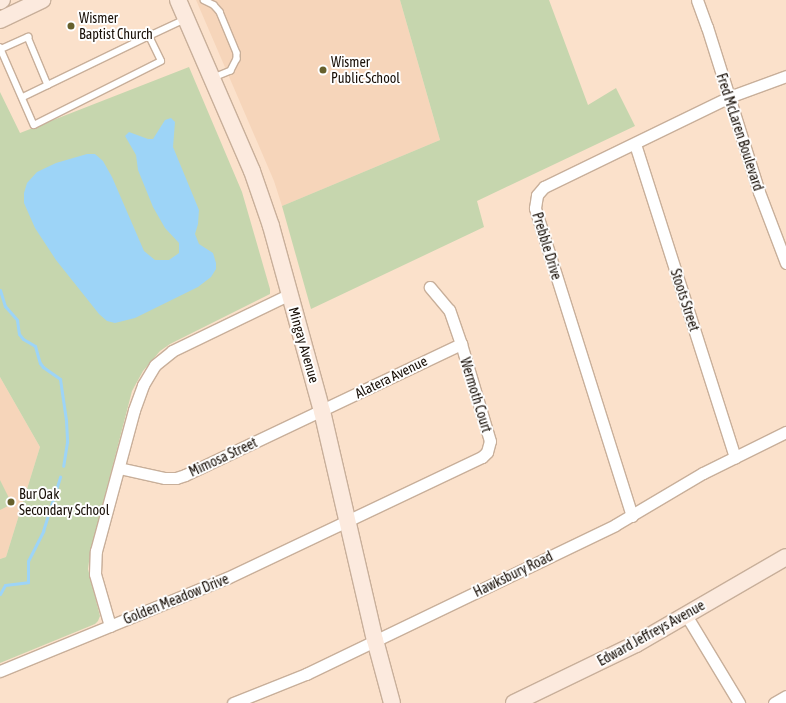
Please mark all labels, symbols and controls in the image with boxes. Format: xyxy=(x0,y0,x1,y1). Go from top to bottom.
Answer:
place label: Wismer Baptist Church xyxy=(79,10,153,42)
marker: Wismer Baptist Church xyxy=(66,21,76,31)
place label: Wismer Public School xyxy=(331,54,400,86)
marker: Wismer Public School xyxy=(318,65,328,75)
street label: Fred McLaren Boulevard xyxy=(713,71,767,193)
street label: Prebble Drive xyxy=(529,210,565,282)
street label: Stoots Street xyxy=(667,267,703,333)
street label: Mingay Avenue xyxy=(285,305,323,385)
street label: Alatera Avenue xyxy=(352,352,430,402)
street label: Wermoth Court xyxy=(457,356,495,434)
street label: Mimosa Street xyxy=(186,434,260,480)
place label: Bur Oak Secondary School xyxy=(19,486,109,518)
marker: Bur Oak Secondary School xyxy=(6,497,16,507)
street label: Hawksbury Road xyxy=(471,548,555,600)
street label: Golden Meadow Drive xyxy=(121,570,231,628)
street label: Edward Jeffreys Avenue xyxy=(594,597,708,669)

